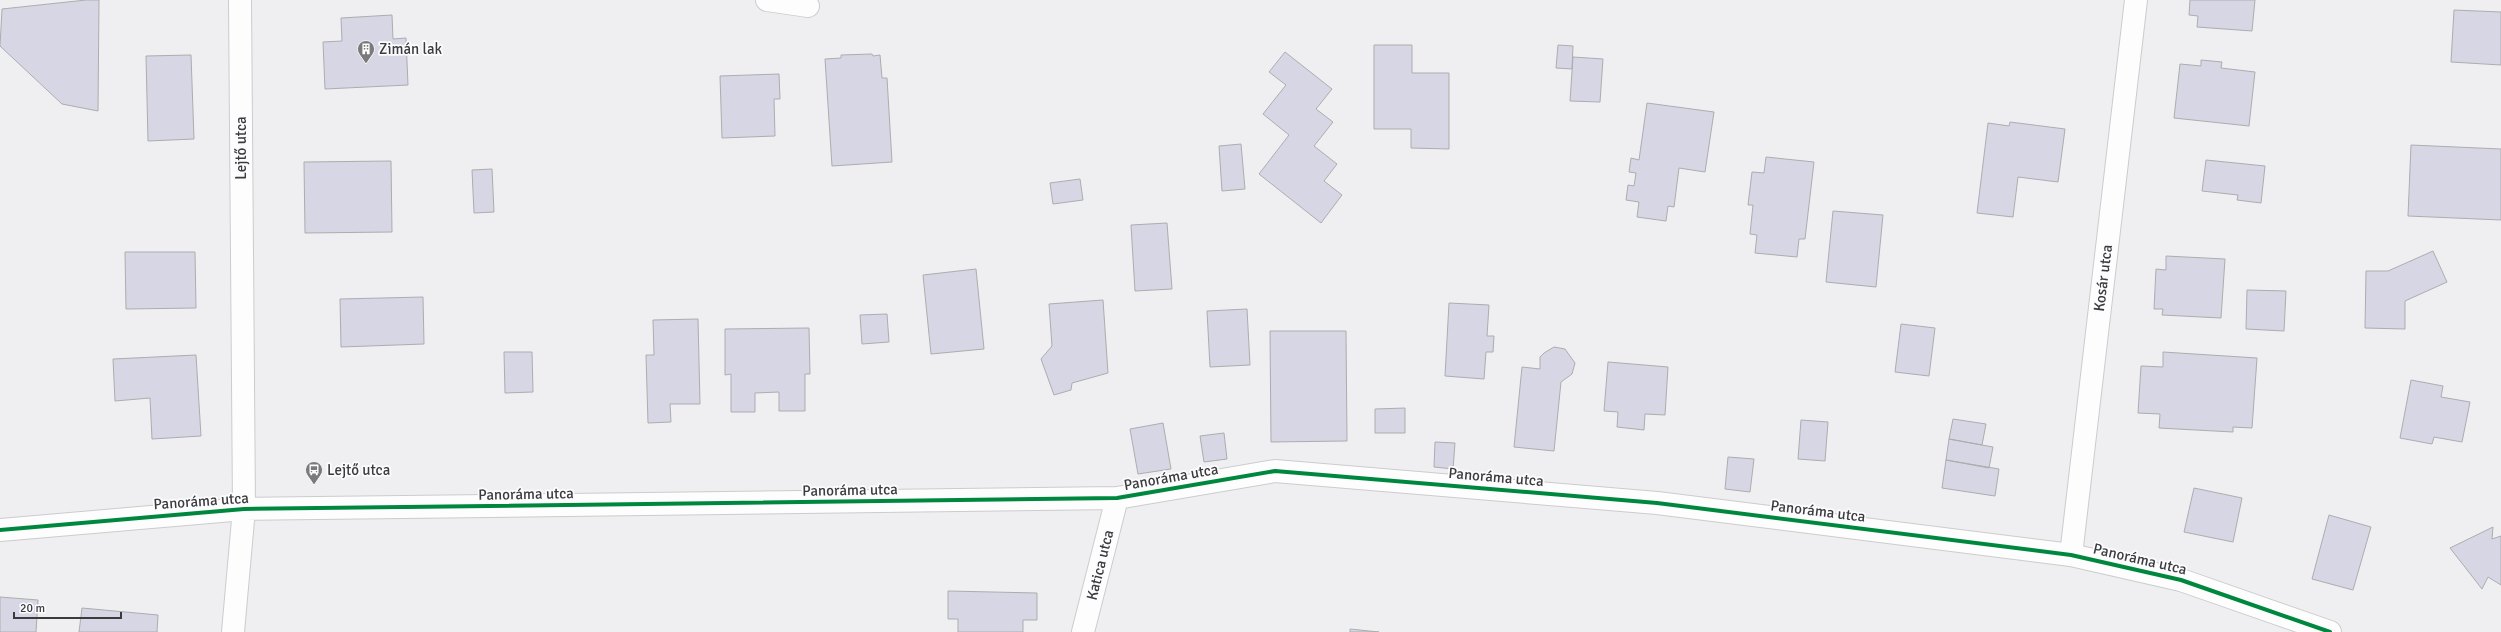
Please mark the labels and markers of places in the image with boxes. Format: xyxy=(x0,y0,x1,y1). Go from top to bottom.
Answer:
building icon: Zimán lak xyxy=(356,39,376,64)
place label: Zimán lak xyxy=(379,40,443,58)
bus stop icon: Lejtő utca xyxy=(304,460,324,485)
place label: Lejtő utca xyxy=(327,461,390,479)

